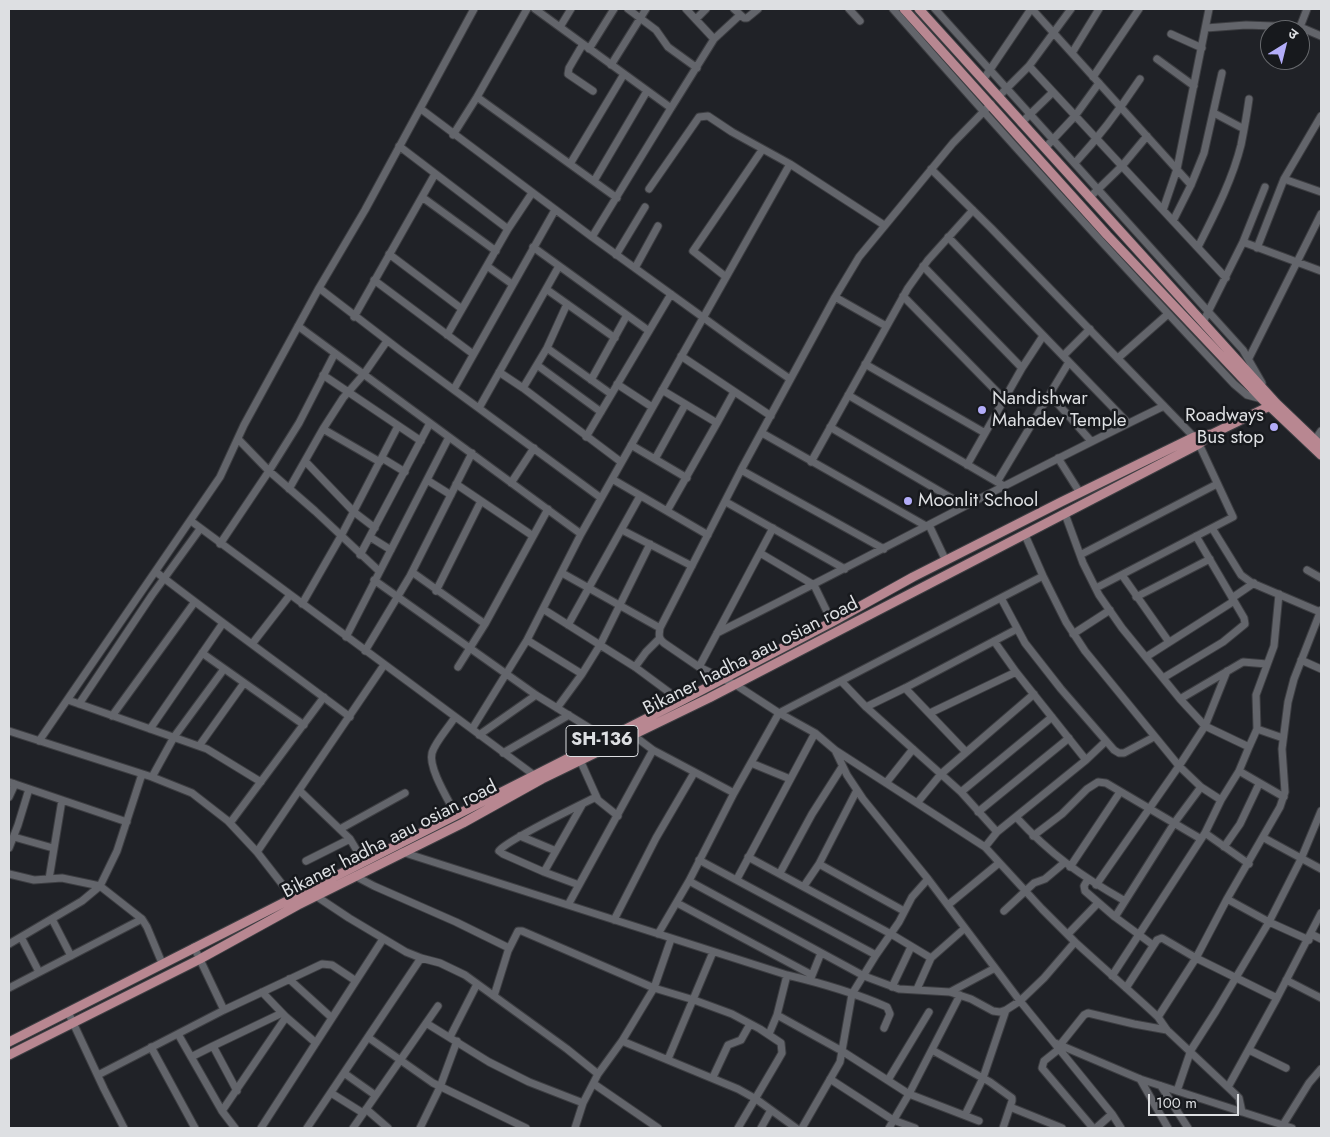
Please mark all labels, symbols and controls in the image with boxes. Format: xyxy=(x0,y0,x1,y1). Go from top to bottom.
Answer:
north arrow xyxy=(1260,20,1310,70)
text: उ xyxy=(1284,23,1302,44)
place label: Nandishwar Mahadev Temple xyxy=(992,388,1127,432)
marker: Nandishwar Mahadev Temple xyxy=(976,404,988,416)
place label: Roadways Bus stop xyxy=(1185,405,1264,449)
marker: Roadways Bus stop xyxy=(1268,421,1280,433)
place label: Moonlit School xyxy=(918,490,1038,512)
marker: Moonlit School xyxy=(902,495,914,507)
street label: Bikaner hadha aau osian road xyxy=(640,593,862,721)
road number: SH-136 xyxy=(566,726,638,756)
street label: Bikaner hadha aau osian road xyxy=(279,776,501,904)
scale bar xyxy=(1150,1084,1241,1116)
text: 100 m xyxy=(1156,1092,1197,1114)

